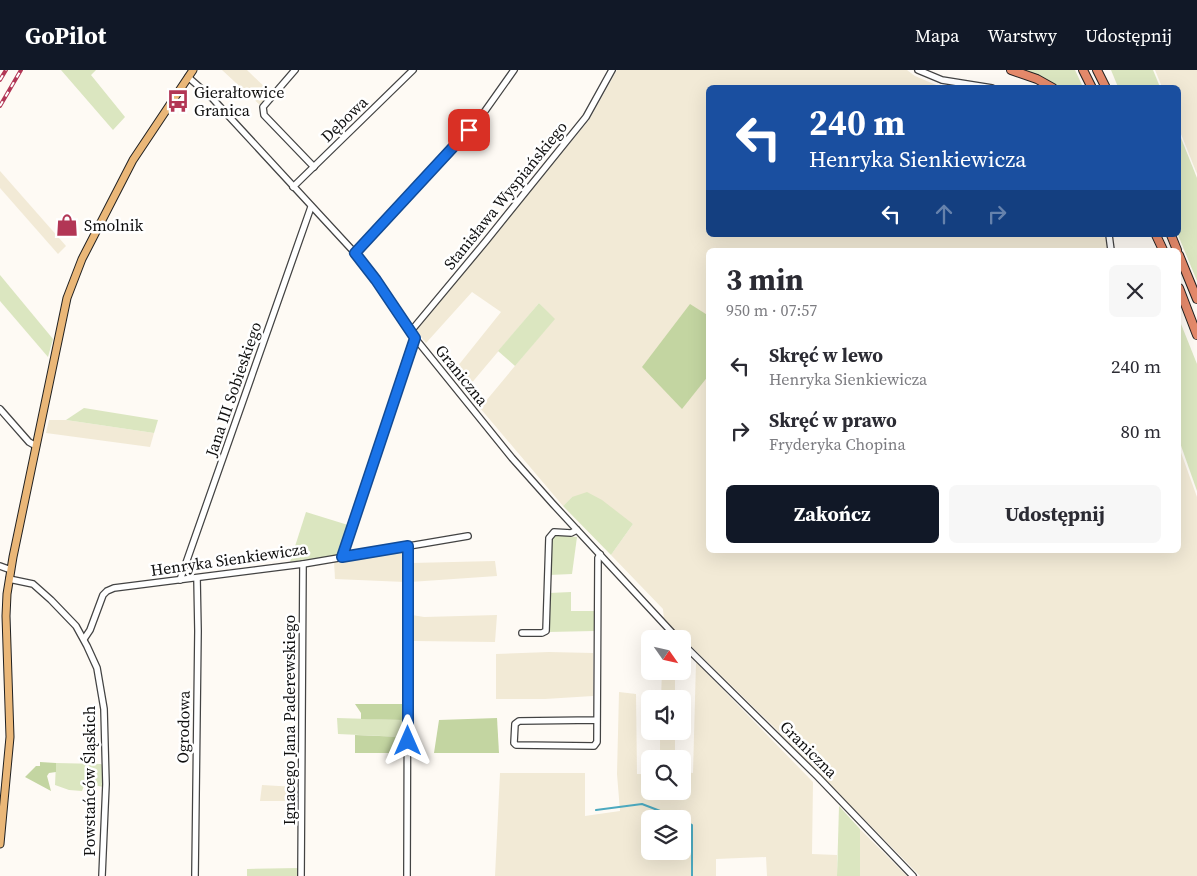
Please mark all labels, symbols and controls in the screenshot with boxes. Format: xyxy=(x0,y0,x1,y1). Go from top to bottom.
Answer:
text: GoPilot xyxy=(25,19,106,52)
text: Mapa xyxy=(915,23,959,48)
text: Warstwy xyxy=(987,23,1057,48)
text: Udostępnij xyxy=(1085,23,1172,48)
place label: Gierałtowice Granica xyxy=(194,81,284,121)
bus stop icon: Gierałtowice Granica xyxy=(165,88,191,114)
street label: Dębowa xyxy=(316,91,373,147)
text: 240 m xyxy=(809,99,905,147)
icon: left xyxy=(726,105,791,170)
pin xyxy=(448,109,490,151)
street label: Stanisława Wyspiańskiego xyxy=(438,116,572,274)
icon: arrive xyxy=(455,116,483,144)
text: Henryka Sienkiewicza xyxy=(809,144,1026,174)
icon: left xyxy=(877,200,905,228)
icon: ahead xyxy=(930,200,958,228)
icon: right xyxy=(983,200,1011,228)
shop icon: Smolnik xyxy=(54,212,80,238)
place label: Smolnik xyxy=(84,214,143,236)
text: 3 min xyxy=(726,259,804,300)
button: close xyxy=(1109,265,1161,317)
text: 950 m · 07:57 xyxy=(726,299,817,321)
street label: Jana III Sobieskiego xyxy=(199,319,266,460)
street label: Graniczna xyxy=(430,340,494,411)
text: Skręć w lewo xyxy=(769,342,883,368)
icon: left xyxy=(726,352,754,380)
text: 240 m xyxy=(1111,353,1161,379)
text: Henryka Sienkiewicza xyxy=(769,368,927,390)
text: Skręć w prawo xyxy=(769,407,897,433)
icon: right xyxy=(726,417,754,445)
text: 80 m xyxy=(1120,418,1161,444)
text: Fryderyka Chopina xyxy=(769,433,906,455)
button: Zakończ xyxy=(726,485,939,543)
button: Udostępnij xyxy=(949,485,1161,543)
street label: Henryka Sienkiewicza xyxy=(149,537,310,581)
street label: Ignacego Jana Paderewskiego xyxy=(278,615,300,825)
north arrow xyxy=(641,630,691,680)
map controls xyxy=(641,630,691,860)
street label: Ogrodowa xyxy=(171,689,195,764)
button: sound xyxy=(641,690,691,740)
street label: Powstańców Śląskich xyxy=(78,705,100,856)
position arrow xyxy=(381,714,433,766)
street label: Graniczna xyxy=(775,715,843,783)
button: search xyxy=(641,750,691,800)
button: layers xyxy=(641,810,691,860)

